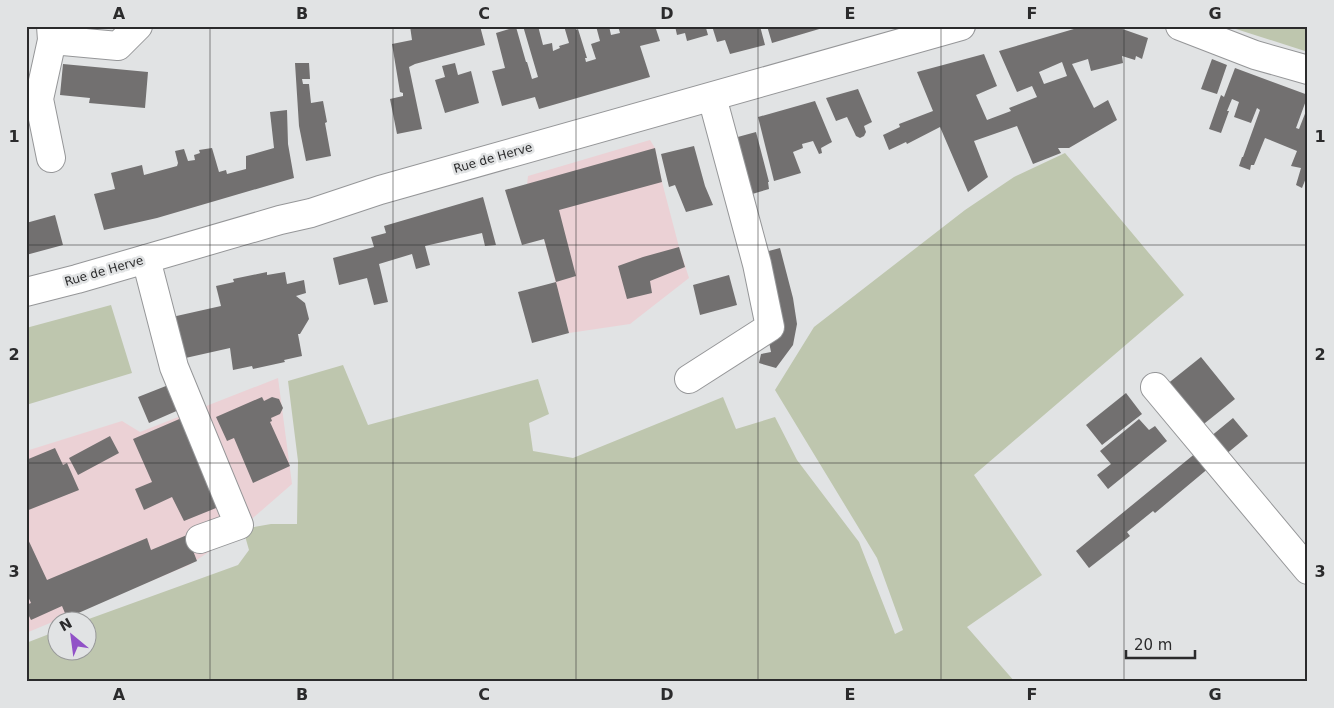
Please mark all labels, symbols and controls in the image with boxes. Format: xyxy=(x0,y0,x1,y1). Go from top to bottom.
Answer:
text: A xyxy=(113,4,126,23)
text: B xyxy=(296,4,308,23)
text: C xyxy=(478,4,490,23)
text: D xyxy=(660,4,674,23)
text: E xyxy=(845,4,855,23)
text: F xyxy=(1027,4,1037,23)
text: G xyxy=(1208,4,1222,23)
text: 1 xyxy=(8,127,20,146)
text: 1 xyxy=(1314,127,1326,146)
street label: Rue de Herve xyxy=(452,140,534,176)
street label: Rue de Herve xyxy=(63,253,145,289)
text: 2 xyxy=(8,345,20,364)
text: 2 xyxy=(1314,345,1326,364)
text: 3 xyxy=(8,562,20,581)
text: 3 xyxy=(1314,562,1326,581)
north arrow xyxy=(48,610,98,660)
text: N xyxy=(57,615,75,634)
scale bar xyxy=(1126,628,1195,660)
text: 20 m xyxy=(1134,636,1172,654)
text: A xyxy=(113,685,126,704)
text: B xyxy=(296,685,308,704)
text: C xyxy=(478,685,490,704)
text: D xyxy=(660,685,674,704)
text: E xyxy=(845,685,855,704)
text: F xyxy=(1027,685,1037,704)
text: G xyxy=(1208,685,1222,704)

